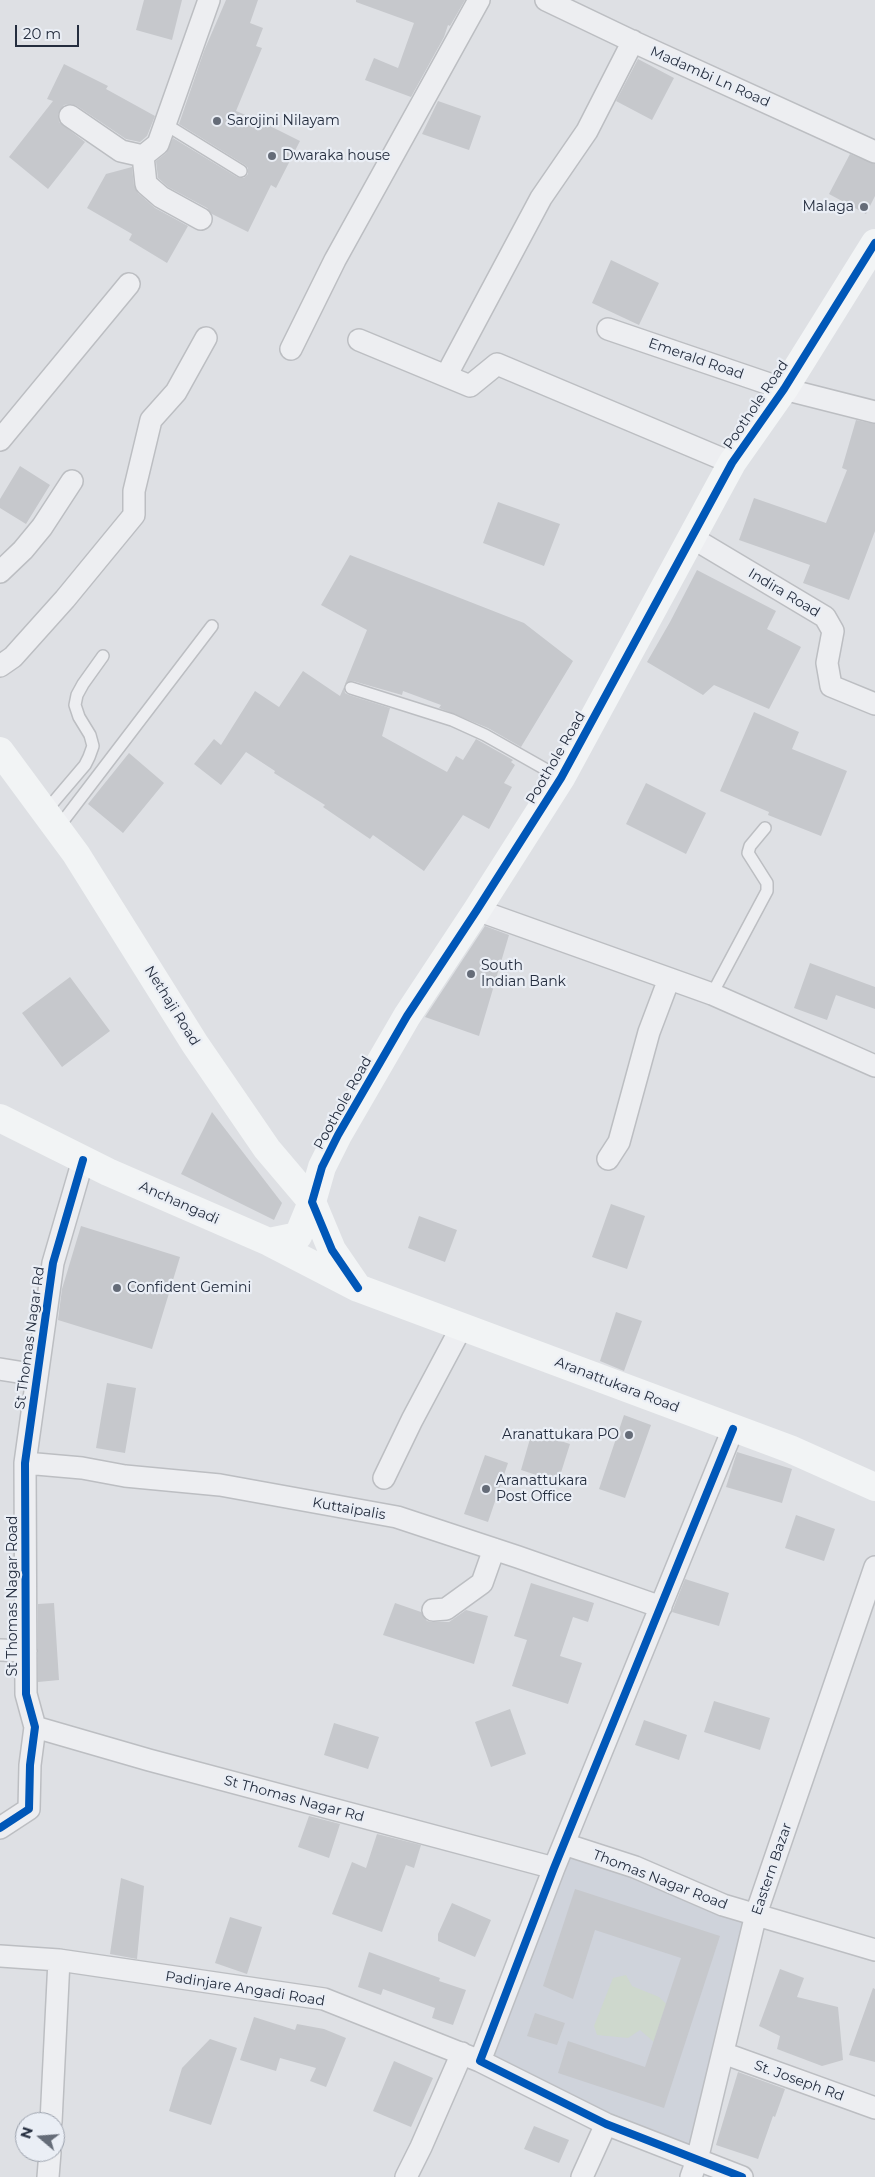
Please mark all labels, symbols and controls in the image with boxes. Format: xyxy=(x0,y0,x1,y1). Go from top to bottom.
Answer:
scale bar xyxy=(18,15,81,47)
text: 20 m xyxy=(23,24,61,43)
street label: Madambi Ln Road xyxy=(648,43,772,111)
place label: Sarojini Nilayam xyxy=(227,113,340,129)
marker: Sarojini Nilayam xyxy=(211,115,223,127)
place label: Dwaraka house xyxy=(282,148,390,164)
marker: Dwaraka house xyxy=(266,150,278,162)
place label: Malaga xyxy=(802,199,854,215)
marker: Malaga xyxy=(858,201,870,213)
street label: Emerald Road xyxy=(646,335,746,383)
street label: Poothole Road xyxy=(720,357,792,453)
street label: Indira Road xyxy=(745,565,823,621)
street label: Poothole Road xyxy=(523,709,589,807)
place label: South Indian Bank xyxy=(481,958,566,990)
street label: Nethaji Road xyxy=(141,963,203,1049)
marker: South Indian Bank xyxy=(465,968,477,980)
street label: Poothole Road xyxy=(310,1054,376,1152)
street label: Anchangadi xyxy=(136,1178,222,1228)
street label: St Thomas Nagar Rd xyxy=(12,1265,48,1411)
place label: Confident Gemini xyxy=(127,1280,251,1296)
marker: Confident Gemini xyxy=(111,1282,123,1294)
street label: Aranattukara Road xyxy=(553,1354,681,1416)
place label: Aranattukara PO xyxy=(502,1427,619,1443)
marker: Aranattukara PO xyxy=(623,1429,635,1441)
place label: Aranattukara Post Office xyxy=(496,1473,587,1505)
marker: Aranattukara Post Office xyxy=(480,1483,492,1495)
street label: Kuttaipalis xyxy=(311,1494,387,1524)
street label: St Thomas Nagar Road xyxy=(5,1515,21,1677)
street label: St Thomas Nagar Rd xyxy=(222,1772,366,1826)
street label: Eastern Bazar xyxy=(748,1821,796,1917)
street label: Thomas Nagar Road xyxy=(590,1846,730,1914)
street label: Padinjare Angadi Road xyxy=(164,1968,326,2010)
street label: St. Joseph Rd xyxy=(752,2057,846,2105)
north arrow xyxy=(15,2112,65,2162)
text: N xyxy=(16,2125,37,2141)

